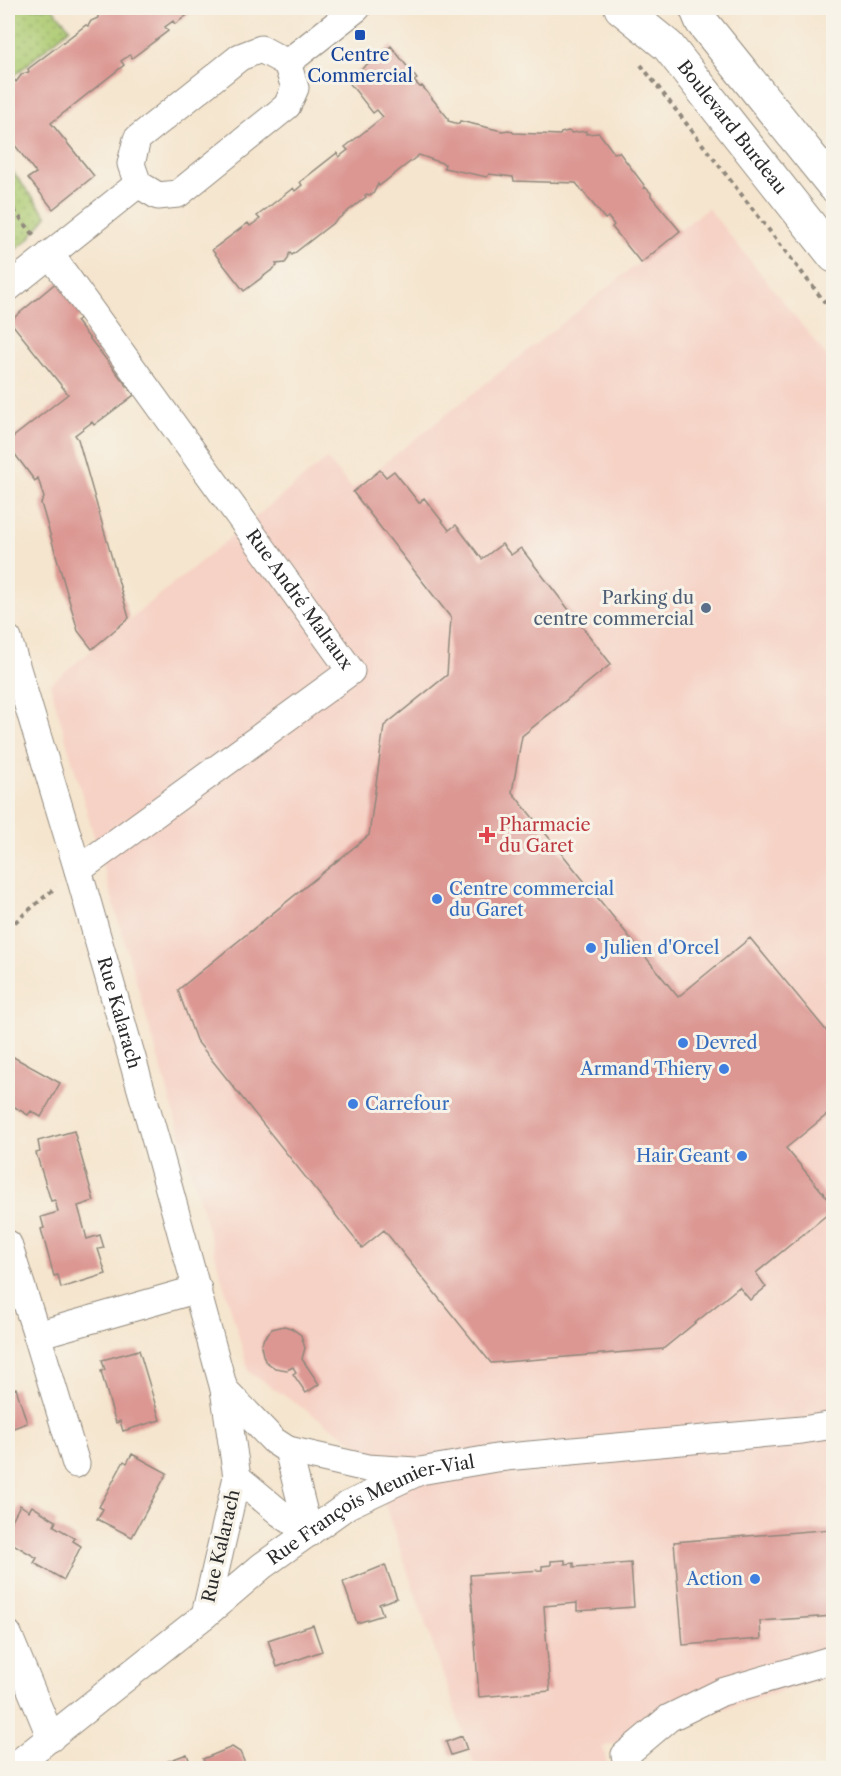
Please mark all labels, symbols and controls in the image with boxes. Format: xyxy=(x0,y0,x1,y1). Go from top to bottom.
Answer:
marker: Centre Commercial xyxy=(353,28,367,42)
place label: Centre Commercial xyxy=(307,44,413,87)
street label: Boulevard Burdeau xyxy=(673,56,792,199)
street label: Rue André Malraux xyxy=(241,525,358,674)
place label: Parking du centre commercial xyxy=(533,587,694,630)
marker: Parking du centre commercial xyxy=(699,601,713,615)
place label: Pharmacie du Garet xyxy=(499,814,591,857)
marker: Pharmacie du Garet xyxy=(480,828,494,842)
place label: Centre commercial du Garet xyxy=(449,878,614,921)
marker: Centre commercial du Garet xyxy=(430,892,444,906)
place label: Julien d'Orcel xyxy=(600,937,719,959)
marker: Julien d'Orcel xyxy=(584,941,598,955)
street label: Rue Kalarach xyxy=(93,954,146,1071)
place label: Devred xyxy=(695,1032,757,1054)
marker: Devred xyxy=(676,1036,690,1050)
place label: Armand Thiery xyxy=(579,1058,713,1080)
marker: Armand Thiery xyxy=(717,1062,731,1076)
place label: Carrefour xyxy=(365,1093,450,1115)
marker: Carrefour xyxy=(346,1097,360,1111)
place label: Hair Geant xyxy=(636,1145,731,1167)
marker: Hair Geant xyxy=(735,1149,749,1163)
street label: Rue François Meunier-Vial xyxy=(263,1451,476,1570)
street label: Rue Kalarach xyxy=(197,1487,245,1605)
place label: Action xyxy=(685,1568,743,1590)
marker: Action xyxy=(748,1572,762,1586)

